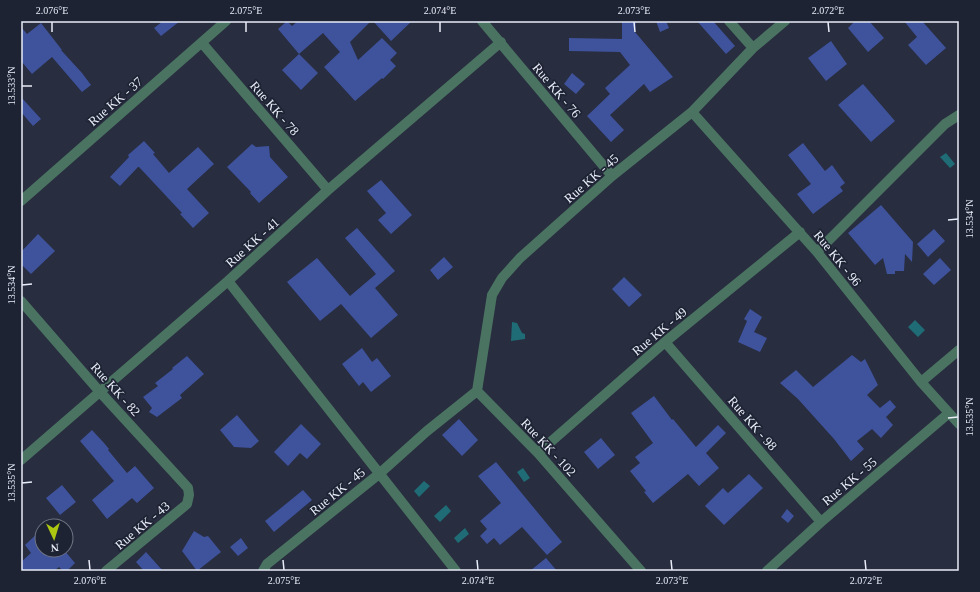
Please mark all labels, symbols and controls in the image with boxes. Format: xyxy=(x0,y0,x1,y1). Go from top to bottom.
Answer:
text: 2.076°E xyxy=(36,5,68,16)
text: 2.075°E xyxy=(230,5,262,16)
text: 2.074°E xyxy=(424,5,456,16)
text: 2.073°E xyxy=(618,5,650,16)
text: 2.072°E xyxy=(812,5,844,16)
street label: Rue KK - 76 xyxy=(529,60,584,121)
text: 13.533°N xyxy=(6,67,17,105)
street label: Rue KK - 37 xyxy=(85,73,146,129)
street label: Rue KK - 78 xyxy=(247,78,302,138)
street label: Rue KK - 45 xyxy=(561,151,621,206)
text: 13.534°N xyxy=(964,200,975,238)
street label: Rue KK - 41 xyxy=(222,214,282,270)
street label: Rue KK - 96 xyxy=(811,228,865,289)
text: 13.534°N xyxy=(6,266,17,304)
street label: Rue KK - 49 xyxy=(629,304,690,359)
street label: Rue KK - 82 xyxy=(88,359,144,419)
street label: Rue KK - 98 xyxy=(725,393,780,453)
text: 13.535°N xyxy=(964,398,975,436)
street label: Rue KK - 102 xyxy=(518,415,579,479)
street label: Rue KK - 55 xyxy=(819,454,880,509)
text: 13.535°N xyxy=(6,464,17,502)
street label: Rue KK - 45 xyxy=(307,465,368,518)
street label: Rue KK - 43 xyxy=(112,498,173,553)
north arrow xyxy=(34,518,74,558)
text: N xyxy=(50,542,59,554)
text: 2.076°E xyxy=(74,575,106,586)
text: 2.075°E xyxy=(268,575,300,586)
text: 2.074°E xyxy=(462,575,494,586)
text: 2.073°E xyxy=(656,575,688,586)
text: 2.072°E xyxy=(850,575,882,586)

